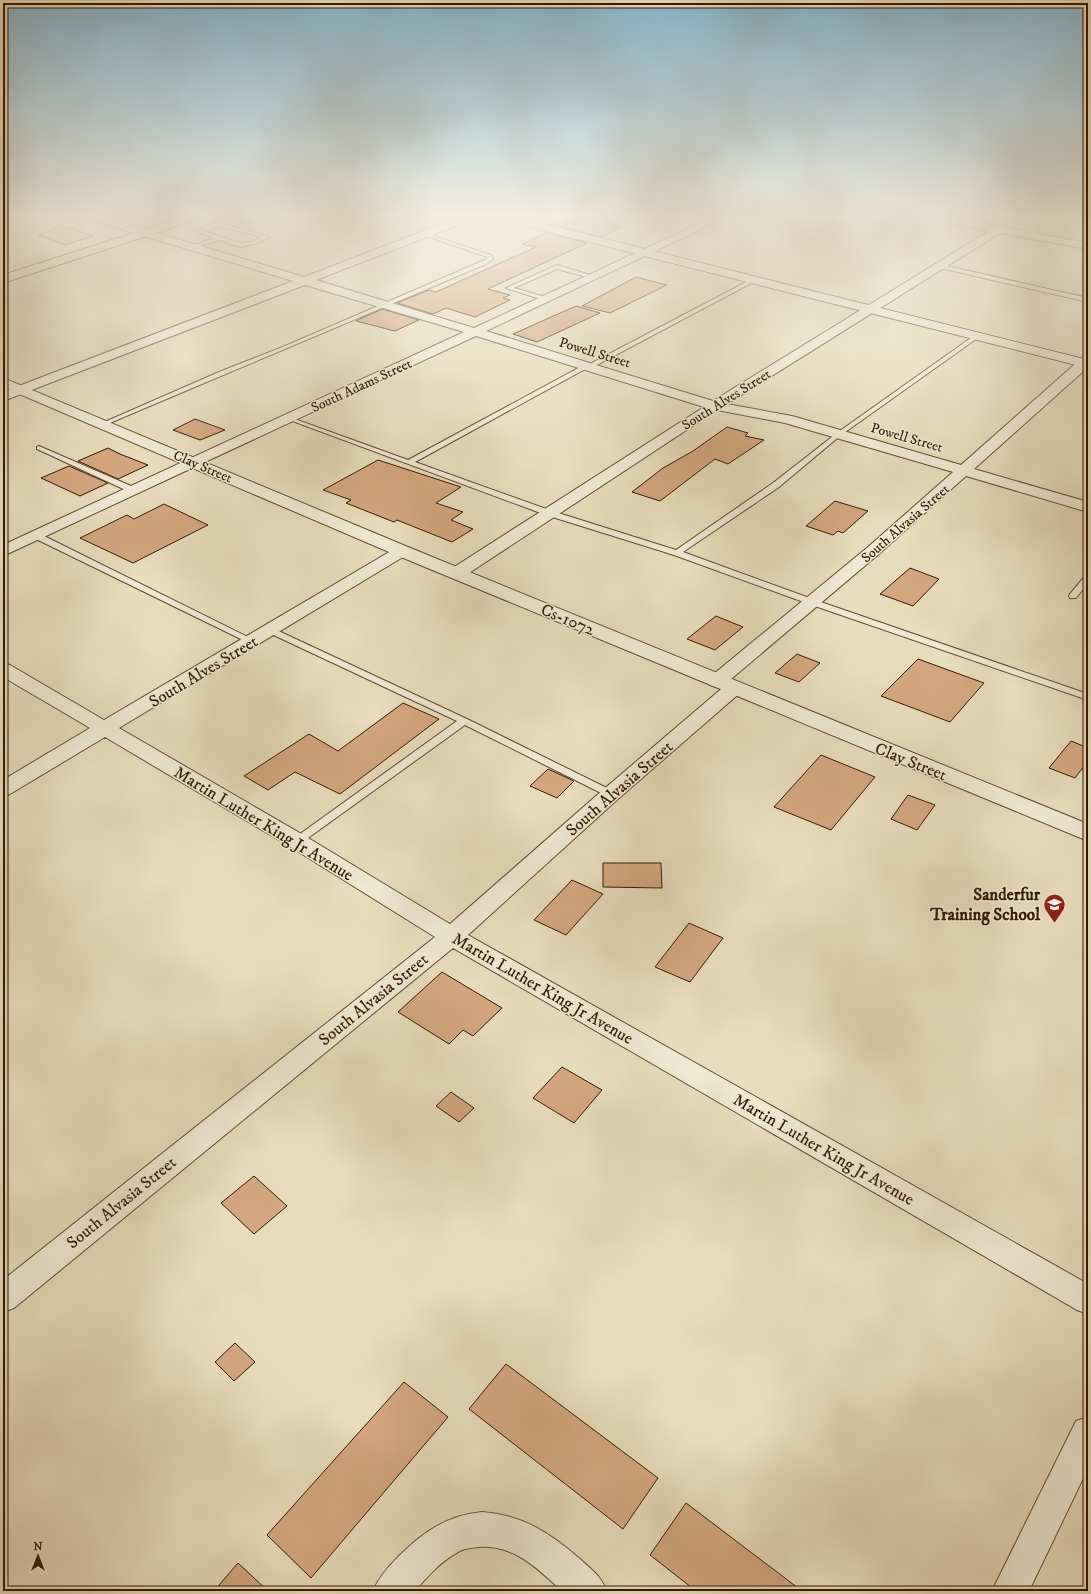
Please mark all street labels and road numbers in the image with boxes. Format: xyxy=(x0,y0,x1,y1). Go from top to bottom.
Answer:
street label: Powell Street xyxy=(557,334,633,373)
street label: South Adams Street xyxy=(308,355,415,417)
street label: South Alves Street xyxy=(679,365,775,434)
street label: Powell Street xyxy=(869,419,945,457)
street label: Clay Street xyxy=(170,446,235,488)
street label: South Alvasia Street xyxy=(858,480,954,567)
street label: Cs-1072 xyxy=(537,599,599,641)
street label: South Alves Street xyxy=(145,630,262,713)
street label: South Alvasia Street xyxy=(561,736,678,841)
street label: Clay Street xyxy=(872,738,950,786)
street label: Martin Luther King Jr Avenue xyxy=(170,761,357,886)
street label: Martin Luther King Jr Avenue xyxy=(448,928,637,1050)
street label: South Alvasia Street xyxy=(314,948,433,1051)
street label: Martin Luther King Jr Avenue xyxy=(729,1089,918,1211)
street label: South Alvasia Street xyxy=(62,1151,181,1254)

